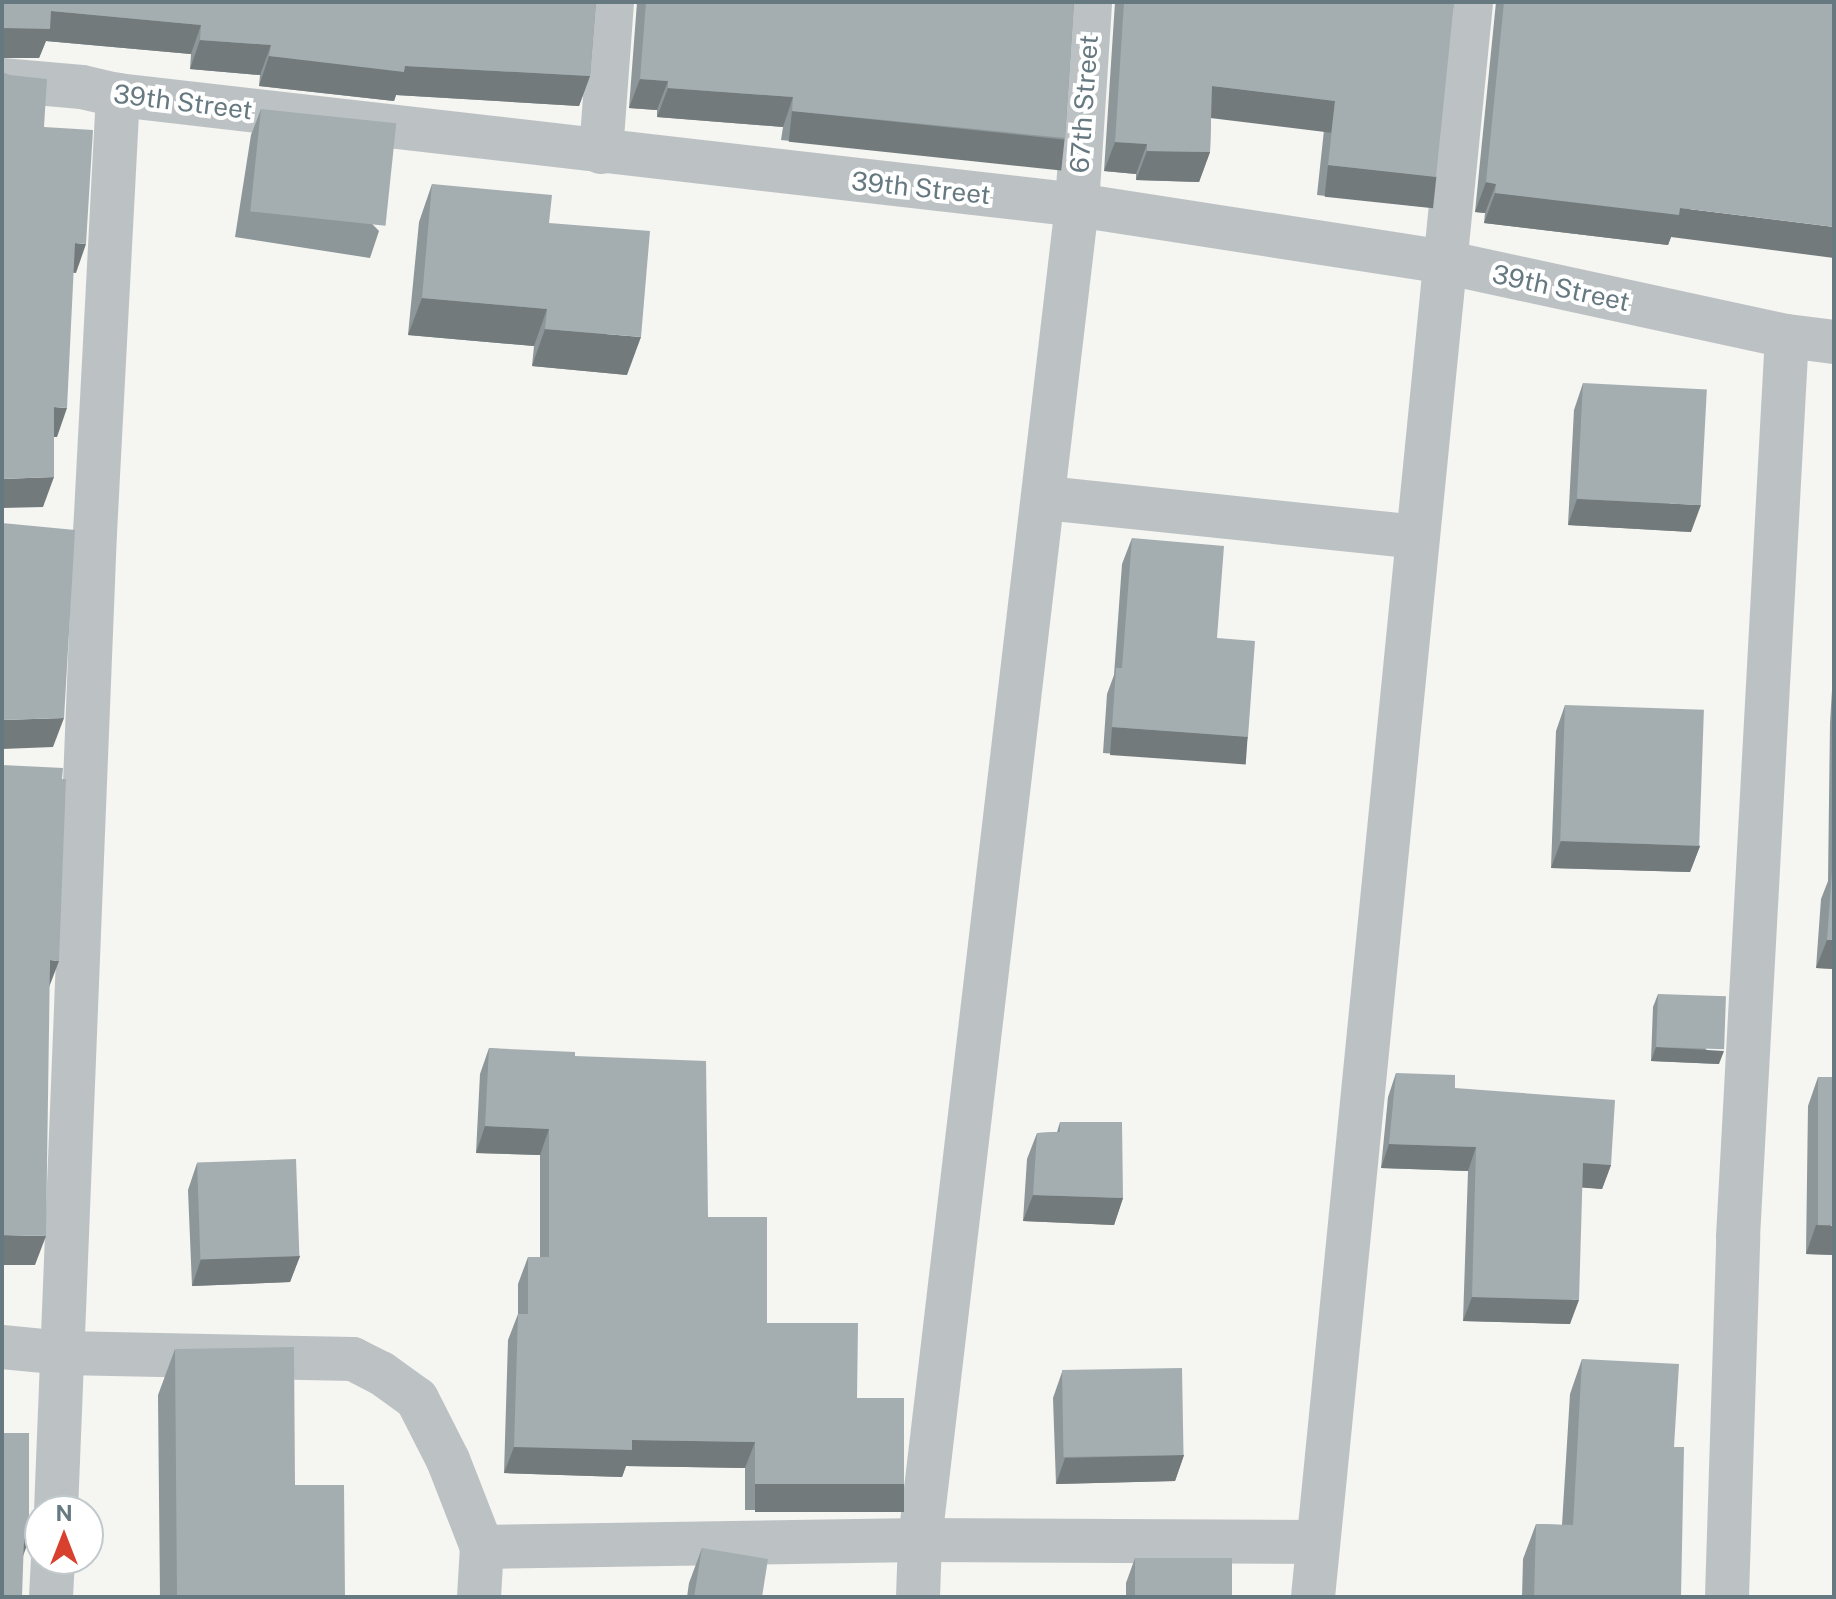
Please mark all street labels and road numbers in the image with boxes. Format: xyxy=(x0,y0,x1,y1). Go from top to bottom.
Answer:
street label: 67th Street xyxy=(1064,34,1104,174)
street label: 39th Street xyxy=(112,78,254,126)
street label: 39th Street xyxy=(850,165,992,211)
street label: 39th Street xyxy=(1489,258,1633,318)

